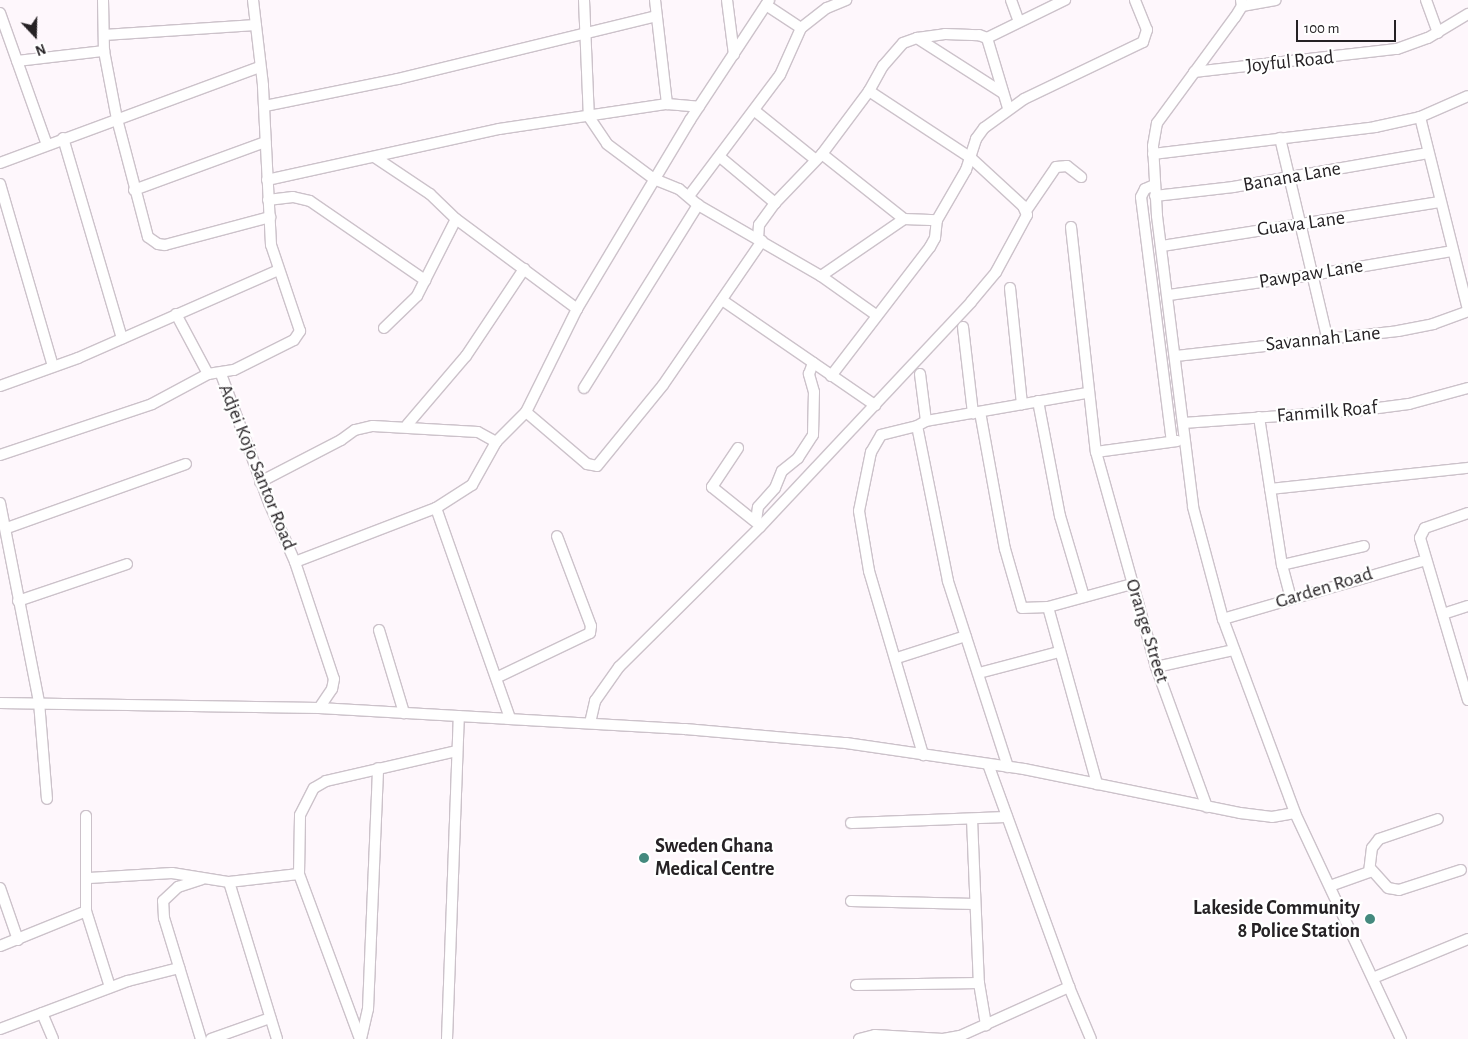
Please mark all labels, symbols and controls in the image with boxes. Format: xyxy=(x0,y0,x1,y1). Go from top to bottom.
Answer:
north arrow xyxy=(10,10,60,60)
scale bar xyxy=(1298,10,1398,42)
text: 100 m xyxy=(1304,21,1339,36)
text: N xyxy=(33,41,47,57)
street label: Joyful Road xyxy=(1245,45,1335,79)
street label: Banana Lane xyxy=(1241,157,1343,197)
street label: Guava Lane xyxy=(1256,206,1346,242)
street label: Pawpaw Lane xyxy=(1257,254,1365,294)
street label: Savannah Lane xyxy=(1264,321,1382,357)
street label: Adjei Kojo Santor Road xyxy=(213,381,301,553)
street label: Fanmilk Roaf xyxy=(1276,396,1378,428)
street label: Garden Road xyxy=(1273,562,1375,614)
street label: Orange Street xyxy=(1120,576,1174,686)
place label: Sweden Ghana Medical Centre xyxy=(655,834,774,881)
marker: Sweden Ghana Medical Centre xyxy=(637,851,651,865)
place label: Lakeside Community 8 Police Station xyxy=(1193,896,1360,943)
marker: Lakeside Community 8 Police Station xyxy=(1364,913,1376,925)

